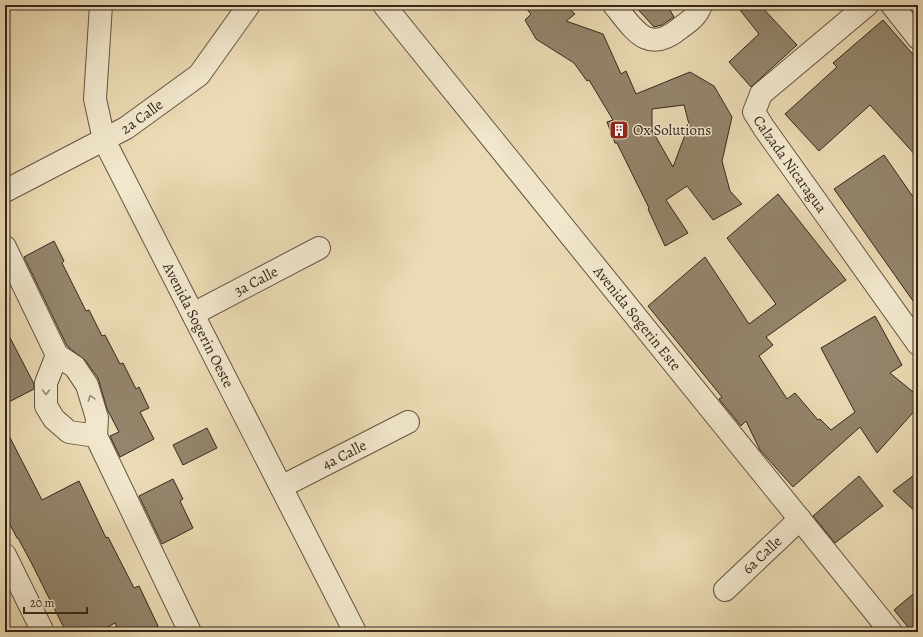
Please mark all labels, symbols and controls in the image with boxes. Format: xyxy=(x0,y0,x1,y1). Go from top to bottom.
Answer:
street label: 2a Calle xyxy=(118,94,167,139)
street label: Calzada Nicaragua xyxy=(748,111,831,217)
building icon: Ox Solutions xyxy=(608,119,630,141)
place label: Ox Solutions xyxy=(633,120,711,140)
street label: Avenida Sogerin Oeste xyxy=(158,258,239,391)
street label: 3a Calle xyxy=(231,261,281,301)
street label: Avenida Sogerin Este xyxy=(588,261,686,375)
one-way arrow xyxy=(42,389,50,395)
one-way arrow xyxy=(87,395,96,402)
street label: 4a Calle xyxy=(319,435,370,474)
street label: 6a Calle xyxy=(738,531,786,578)
scale bar xyxy=(24,589,87,615)
text: 20 m xyxy=(30,595,54,611)

